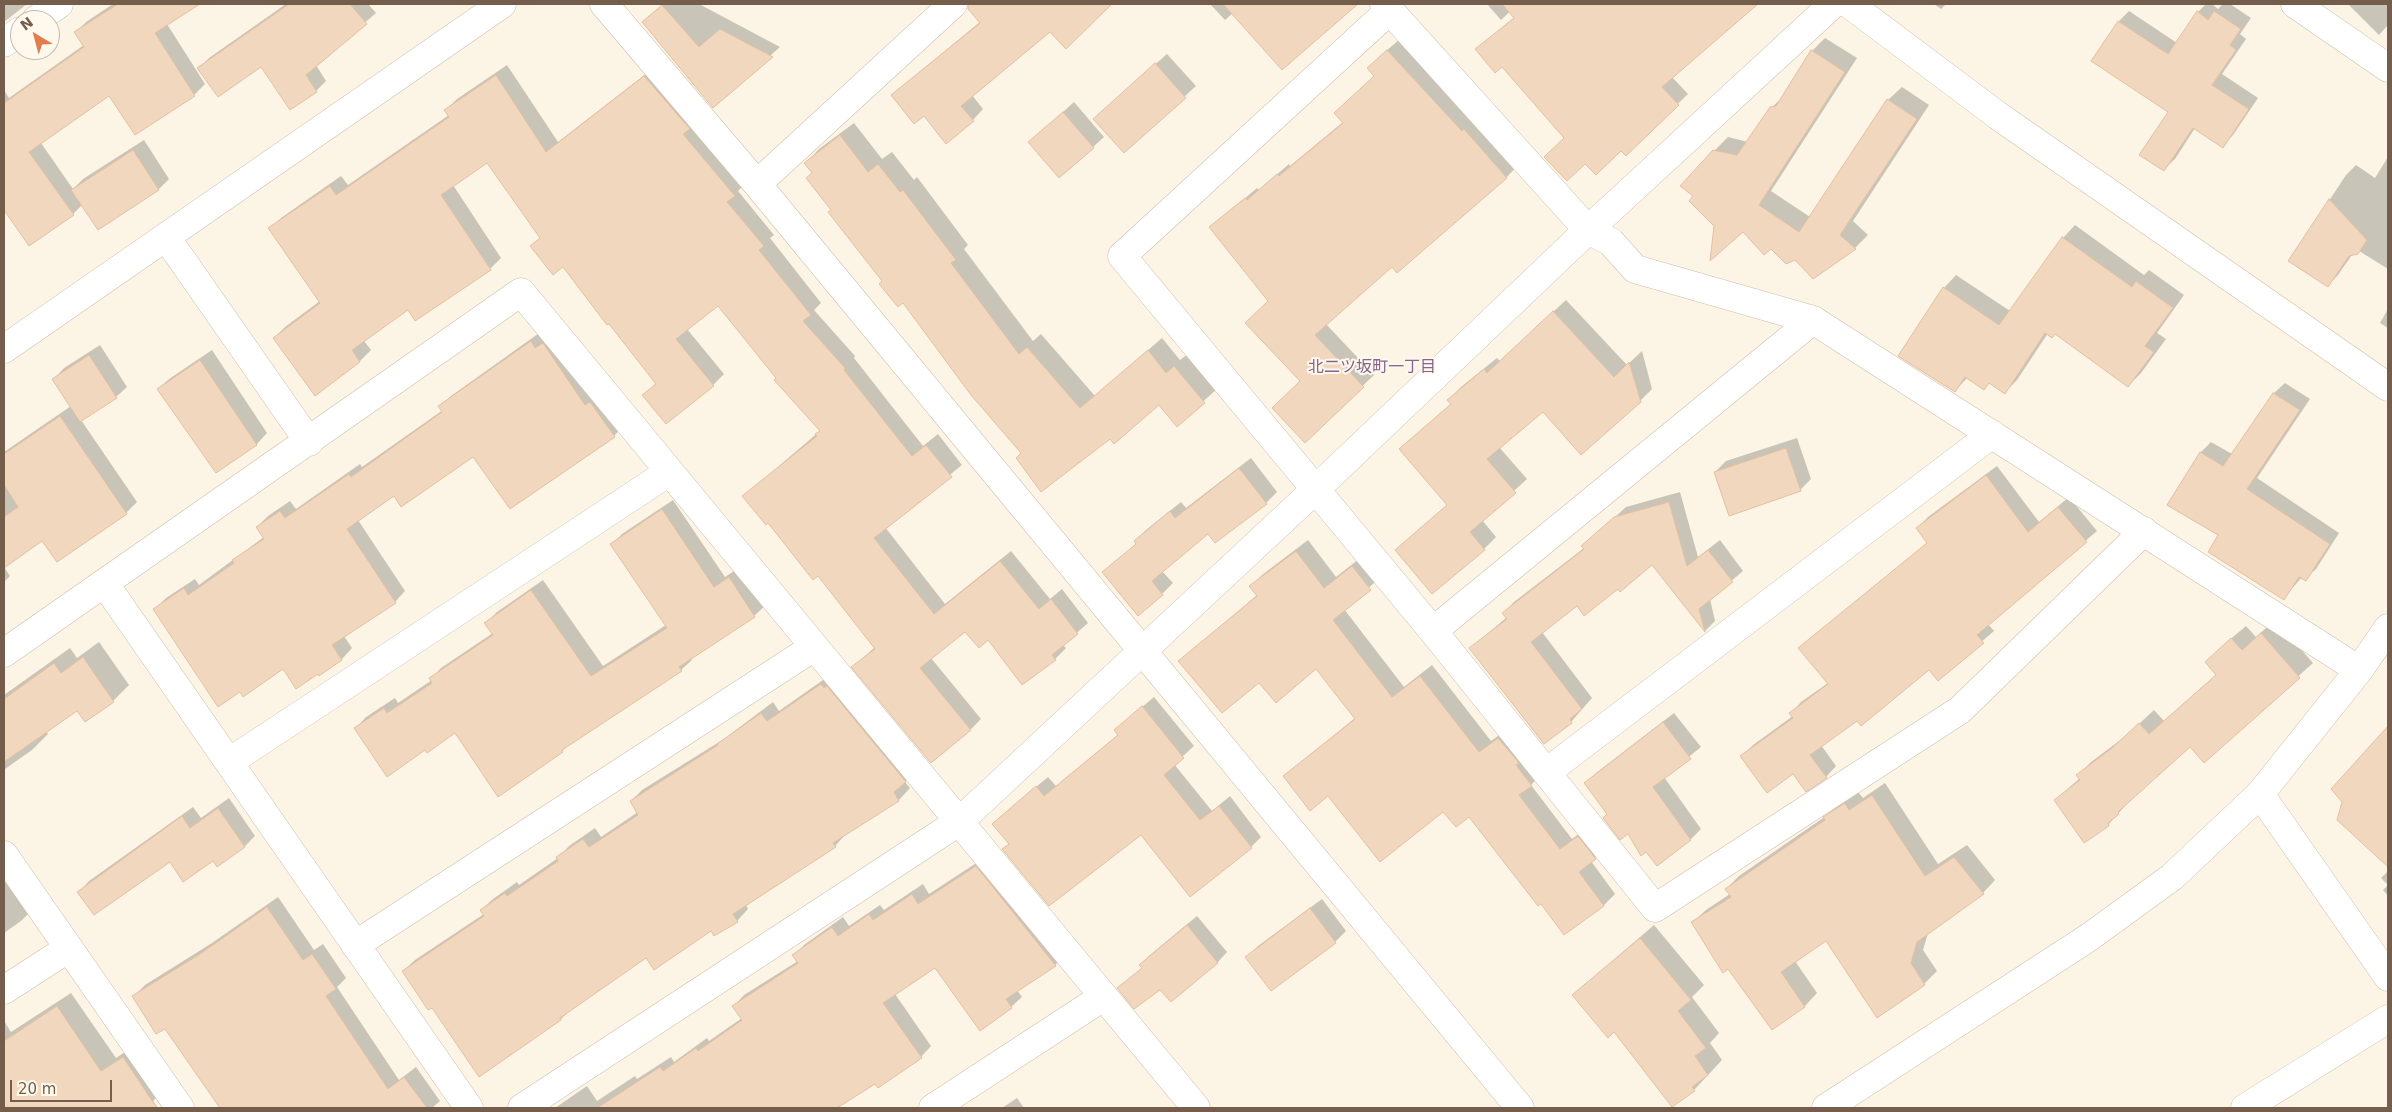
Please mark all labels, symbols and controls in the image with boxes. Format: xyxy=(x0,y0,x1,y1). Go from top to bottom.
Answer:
north arrow xyxy=(10,10,60,60)
text: N xyxy=(17,14,36,34)
district label: 北二ツ坂町一丁目 xyxy=(1308,358,1436,378)
scale bar xyxy=(12,1070,115,1102)
text: 20 m xyxy=(18,1080,56,1098)

